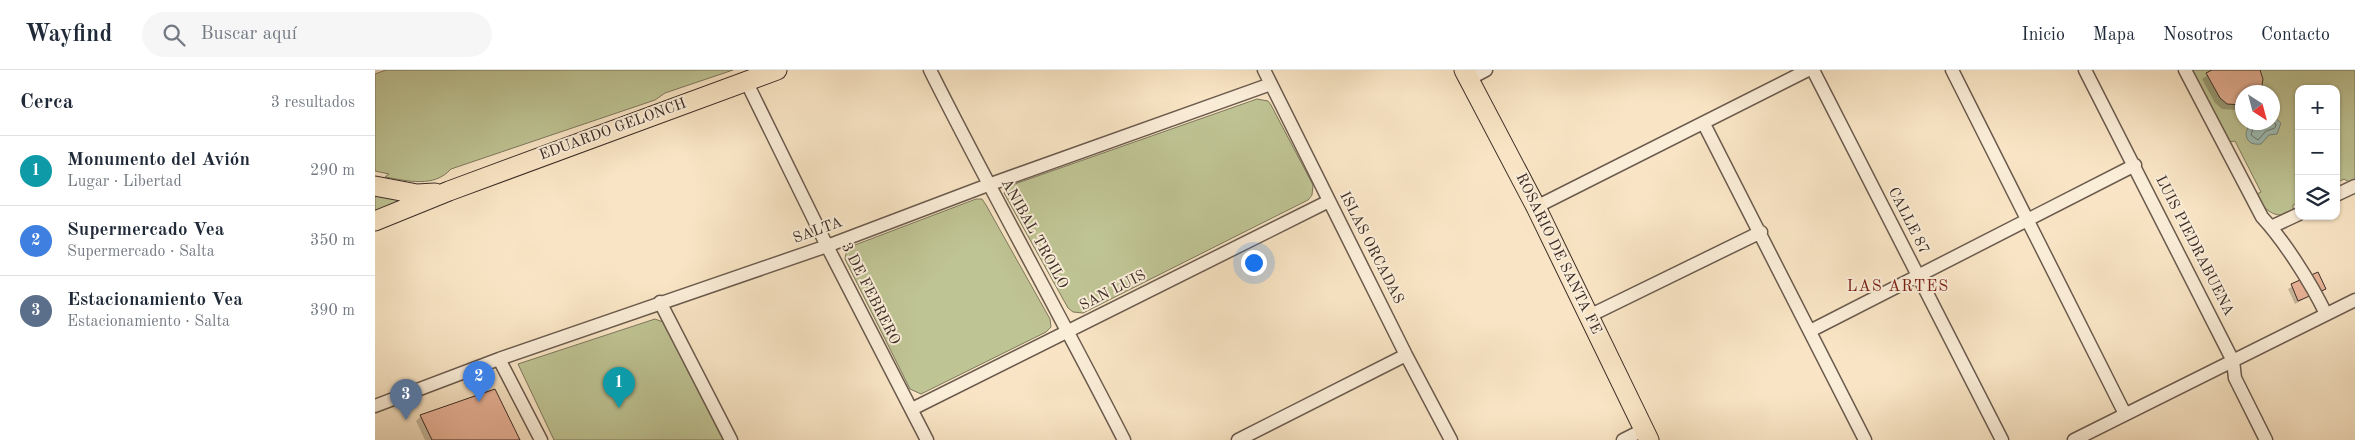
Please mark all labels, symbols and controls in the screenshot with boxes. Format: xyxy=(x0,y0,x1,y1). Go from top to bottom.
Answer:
search box xyxy=(142,12,492,57)
icon: search xyxy=(160,21,188,49)
text: Wayfind xyxy=(25,23,112,47)
text: Buscar aquí xyxy=(200,25,297,44)
text: Inicio xyxy=(2022,26,2065,44)
text: Mapa xyxy=(2093,26,2135,44)
text: Nosotros xyxy=(2163,26,2233,44)
text: Contacto xyxy=(2261,26,2330,44)
north arrow xyxy=(2235,85,2280,130)
map controls xyxy=(2295,85,2340,220)
button: + xyxy=(2295,85,2340,130)
text: Cerca xyxy=(20,92,73,113)
text: 3 resultados xyxy=(271,95,355,111)
street label: EDUARDO GELONCH xyxy=(537,96,689,164)
button: − xyxy=(2295,130,2340,175)
text: Monumento del Avión xyxy=(67,151,250,170)
text: 1 xyxy=(31,163,41,179)
text: 290 m xyxy=(310,163,355,179)
street label: ROSARIO DE SANTA FE xyxy=(1512,171,1604,337)
street label: LUIS PIEDRABUENA xyxy=(2152,173,2236,319)
text: Lugar · Libertad xyxy=(67,174,182,190)
button: layers xyxy=(2295,175,2340,220)
street label: ANIBAL TROILO xyxy=(998,177,1070,291)
street label: CALLE 87 xyxy=(1885,185,1931,257)
street label: ISLAS ORCADAS xyxy=(1336,189,1406,307)
street label: SALTA xyxy=(791,215,845,247)
text: Supermercado Vea xyxy=(67,221,224,240)
text: 2 xyxy=(31,233,41,249)
text: 350 m xyxy=(310,233,355,249)
street label: 3 DE FEBRERO xyxy=(838,241,902,347)
text: Supermercado · Salta xyxy=(67,244,215,260)
your location xyxy=(1241,250,1267,276)
street label: SAN LUIS xyxy=(1077,268,1149,314)
district label: LAS ARTES xyxy=(1847,279,1949,295)
text: Estacionamiento Vea xyxy=(67,291,243,310)
text: 3 xyxy=(31,303,41,319)
text: 390 m xyxy=(310,303,355,319)
text: Estacionamiento · Salta xyxy=(67,314,230,330)
pin: 2 xyxy=(463,361,495,402)
pin: 1 xyxy=(603,367,635,408)
pin: 3 xyxy=(390,379,422,420)

